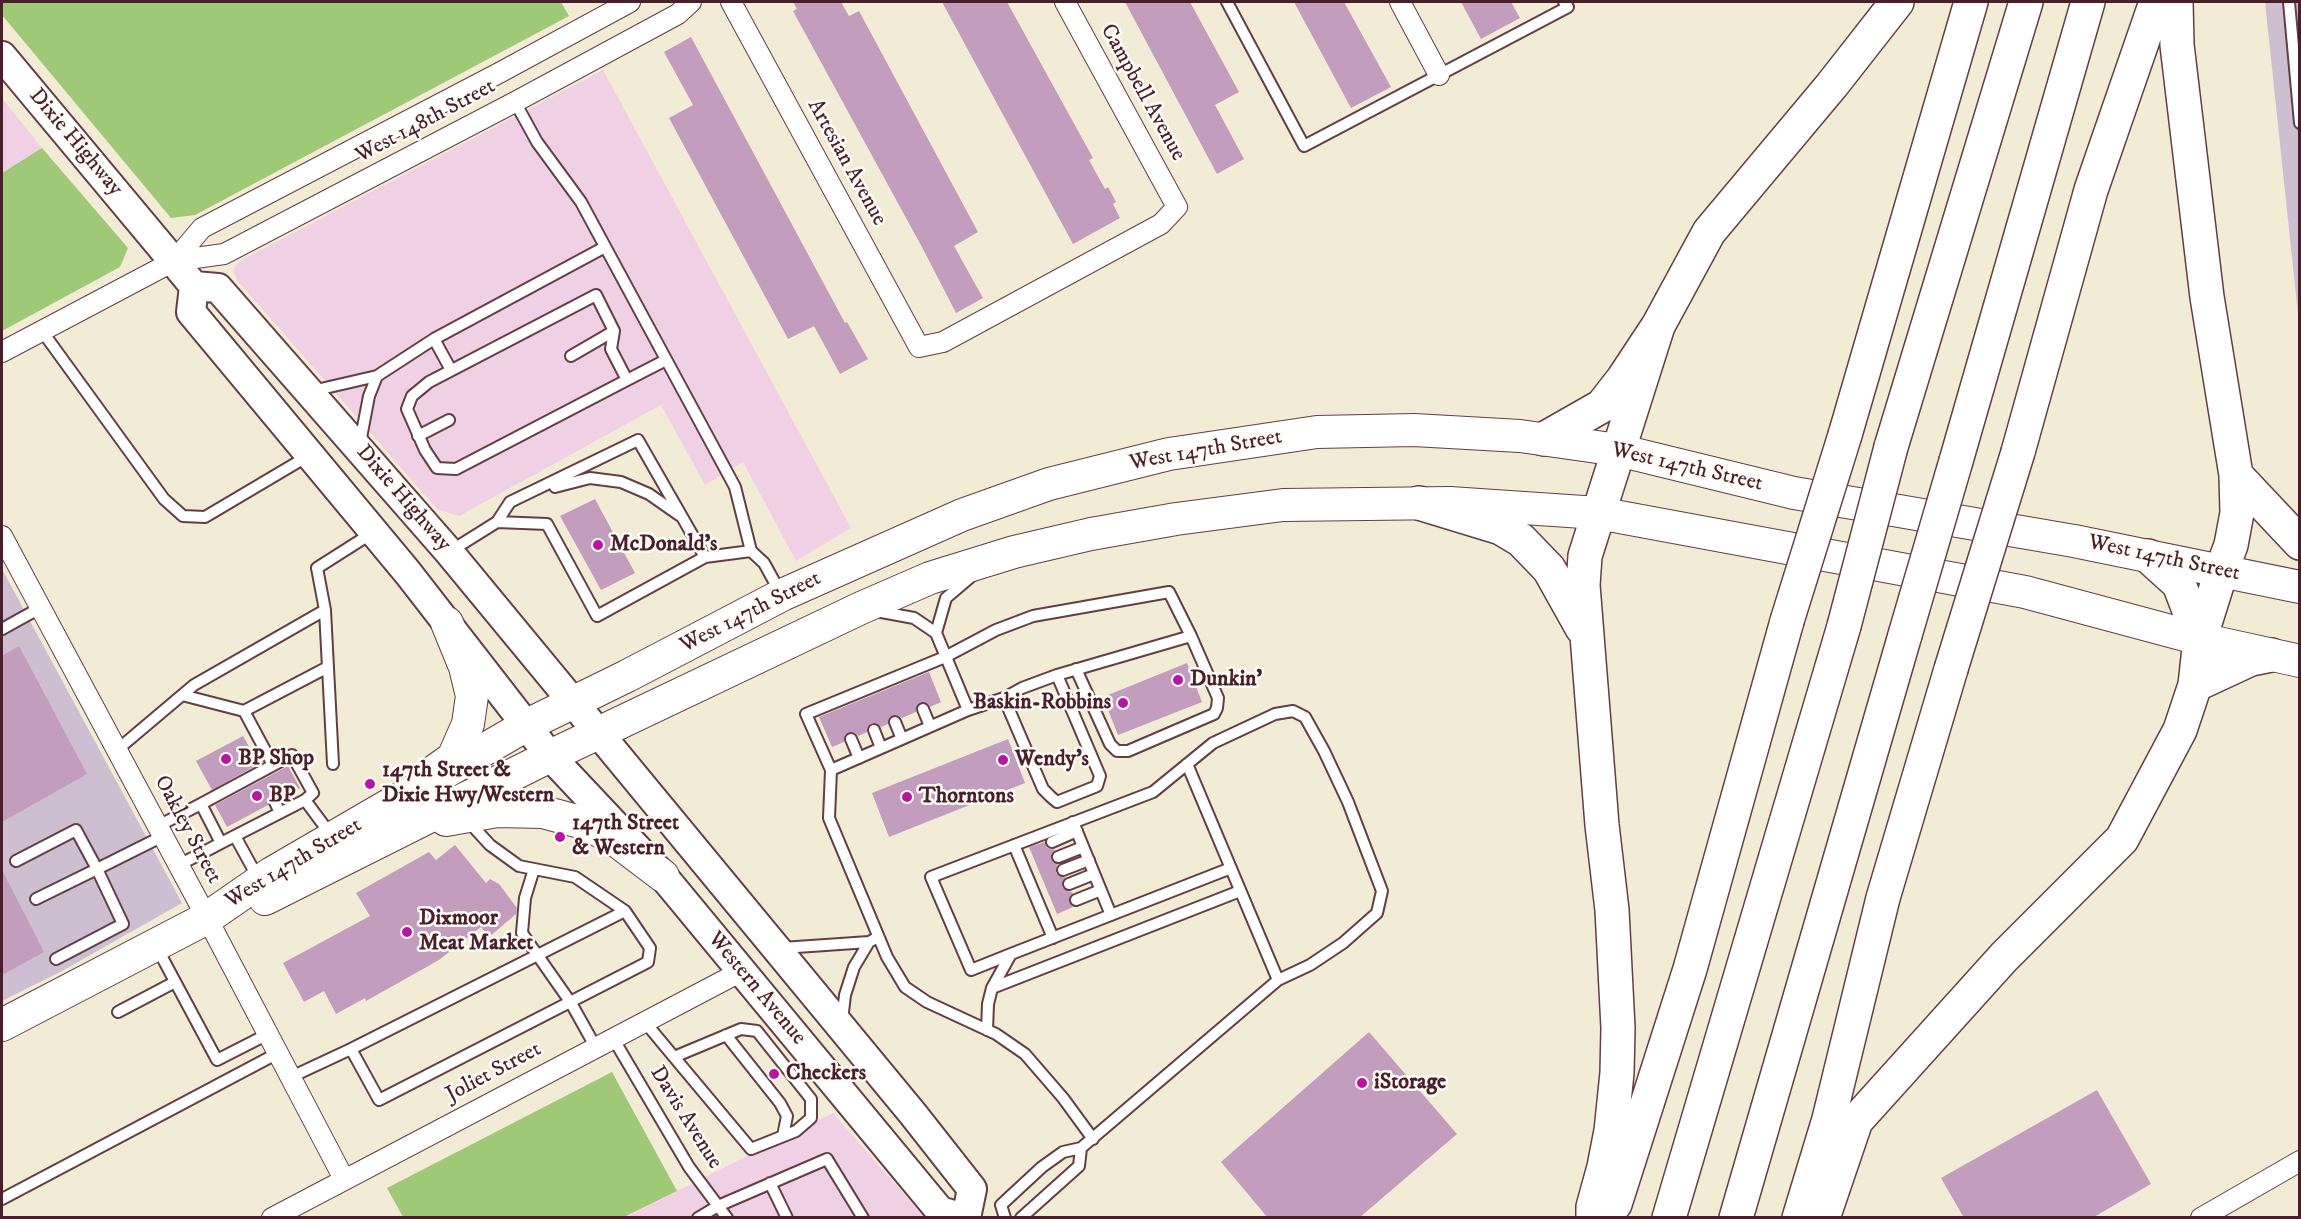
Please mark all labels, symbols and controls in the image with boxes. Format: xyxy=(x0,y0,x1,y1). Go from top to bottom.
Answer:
street label: Campbell Avenue xyxy=(1094,20,1190,166)
street label: West 148th Street xyxy=(352,74,500,170)
street label: Dixie Highway xyxy=(22,84,128,202)
street label: Artesian Avenue xyxy=(800,95,892,231)
street label: West 147th Street xyxy=(1128,425,1284,477)
street label: West 147th Street xyxy=(1609,438,1765,498)
street label: Dixie Highway xyxy=(350,440,456,558)
street label: West 147th Street xyxy=(2086,530,2242,588)
place label: McDonald's xyxy=(610,532,717,558)
marker: McDonald's xyxy=(591,538,605,552)
street label: West 147th Street xyxy=(676,566,826,660)
place label: Dunkin' xyxy=(1190,667,1262,693)
marker: Dunkin' xyxy=(1171,673,1185,687)
place label: Baskin-Robbins xyxy=(973,690,1111,716)
marker: Baskin-Robbins xyxy=(1116,696,1130,710)
place label: BP Shop xyxy=(238,746,314,772)
place label: Wendy's xyxy=(1015,747,1089,773)
marker: BP Shop xyxy=(219,752,233,766)
marker: Wendy's xyxy=(996,753,1010,767)
place label: 147th Street & Dixie Hwy/Western xyxy=(382,758,554,810)
street label: Oakley Street xyxy=(147,771,227,889)
marker: 147th Street & Dixie Hwy/Western xyxy=(363,777,377,791)
place label: BP xyxy=(269,783,296,809)
place label: Thorntons xyxy=(919,784,1014,810)
marker: BP xyxy=(250,789,264,803)
marker: Thorntons xyxy=(900,790,914,804)
place label: 147th Street & Western xyxy=(572,811,679,862)
street label: West 147th Street xyxy=(221,813,367,915)
marker: 147th Street & Western xyxy=(553,830,567,844)
place label: Dixmoor Meat Market xyxy=(419,906,533,957)
marker: Dixmoor Meat Market xyxy=(400,925,414,939)
street label: Western Avenue xyxy=(701,927,811,1051)
street label: Joliet Street xyxy=(442,1037,546,1109)
place label: Checkers xyxy=(786,1061,866,1087)
street label: Davis Avenue xyxy=(643,1062,727,1174)
marker: Checkers xyxy=(767,1067,781,1081)
place label: iStorage xyxy=(1374,1070,1446,1096)
marker: iStorage xyxy=(1355,1076,1369,1090)

